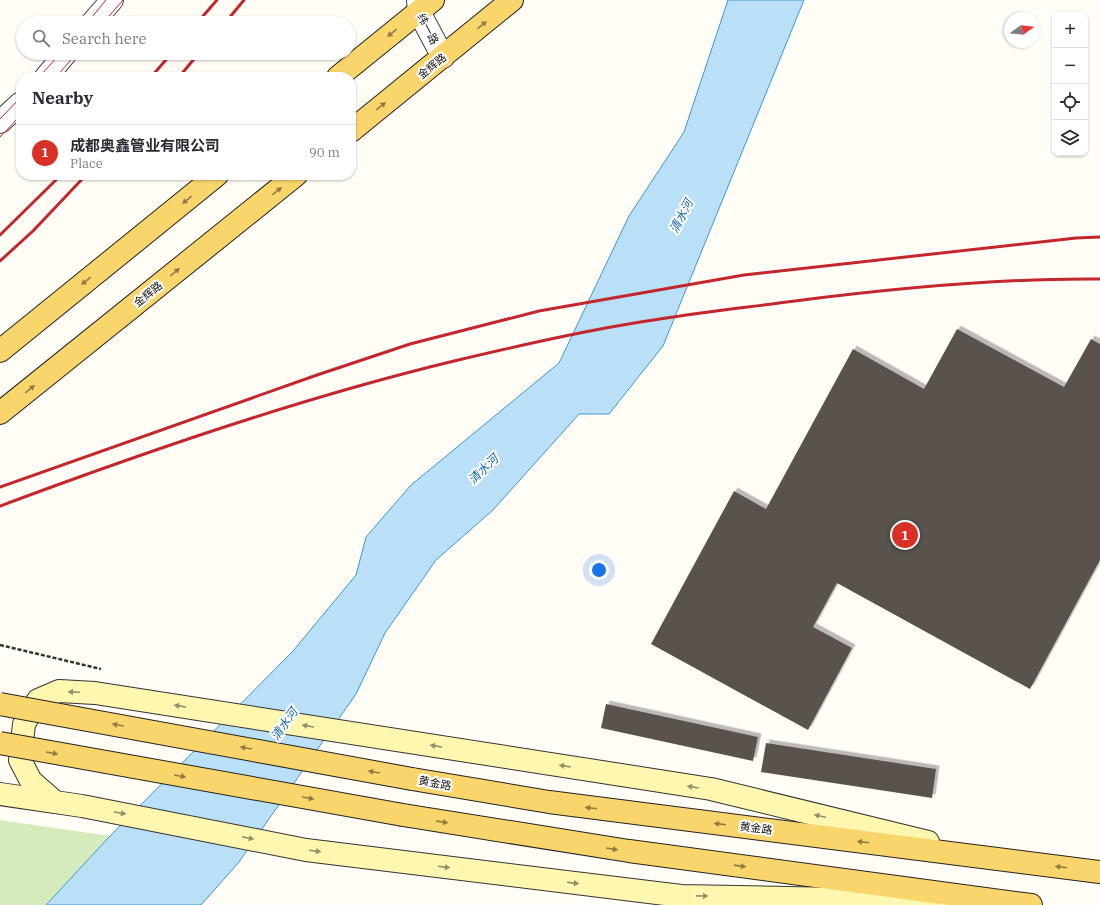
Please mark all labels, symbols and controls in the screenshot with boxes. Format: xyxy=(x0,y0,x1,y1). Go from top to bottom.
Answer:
street label: 纬一路 xyxy=(414,11,442,47)
north arrow xyxy=(1004,12,1040,48)
map controls xyxy=(1052,12,1088,156)
button: + xyxy=(1052,12,1088,48)
search box xyxy=(16,16,356,60)
one-way arrow xyxy=(477,20,488,29)
icon: search xyxy=(30,27,52,49)
text: Search here xyxy=(62,29,147,48)
one-way arrow xyxy=(387,29,398,38)
button: − xyxy=(1052,48,1088,84)
street label: 金辉路 xyxy=(415,50,449,82)
button: locate xyxy=(1052,84,1088,120)
text: Nearby xyxy=(32,87,93,109)
one-way arrow xyxy=(376,102,387,111)
button: layers xyxy=(1052,120,1088,156)
text: 成都奥鑫管业有限公司 xyxy=(70,136,220,155)
text: 1 xyxy=(41,144,49,161)
text: 90 m xyxy=(309,144,340,161)
text: Place xyxy=(70,155,103,172)
one-way arrow xyxy=(271,186,282,195)
one-way arrow xyxy=(181,195,192,204)
water label: 清水河 xyxy=(666,195,697,235)
one-way arrow xyxy=(170,268,181,276)
one-way arrow xyxy=(80,277,91,286)
street label: 金辉路 xyxy=(131,278,165,310)
one-way arrow xyxy=(25,384,36,393)
water label: 清水河 xyxy=(465,450,503,487)
pin: 1 xyxy=(892,520,918,550)
your location xyxy=(589,560,609,580)
one-way arrow xyxy=(68,688,80,695)
one-way arrow xyxy=(173,703,186,709)
water label: 清水河 xyxy=(268,703,302,743)
one-way arrow xyxy=(112,722,124,728)
one-way arrow xyxy=(302,723,314,729)
one-way arrow xyxy=(430,743,442,749)
one-way arrow xyxy=(240,745,252,751)
one-way arrow xyxy=(46,750,58,756)
one-way arrow xyxy=(559,763,571,769)
one-way arrow xyxy=(368,768,380,774)
one-way arrow xyxy=(174,773,186,779)
street label: 黄金路 xyxy=(418,773,452,793)
one-way arrow xyxy=(687,784,699,790)
one-way arrow xyxy=(302,796,314,802)
one-way arrow xyxy=(585,805,597,811)
one-way arrow xyxy=(114,811,127,817)
one-way arrow xyxy=(813,813,825,819)
one-way arrow xyxy=(436,819,448,825)
street label: 黄金路 xyxy=(739,819,773,837)
one-way arrow xyxy=(714,821,726,827)
one-way arrow xyxy=(242,836,254,842)
one-way arrow xyxy=(857,839,869,845)
one-way arrow xyxy=(605,846,618,852)
one-way arrow xyxy=(309,848,321,854)
one-way arrow xyxy=(734,863,746,869)
one-way arrow xyxy=(438,864,450,870)
one-way arrow xyxy=(1055,864,1067,870)
one-way arrow xyxy=(567,879,579,886)
one-way arrow xyxy=(696,893,708,900)

